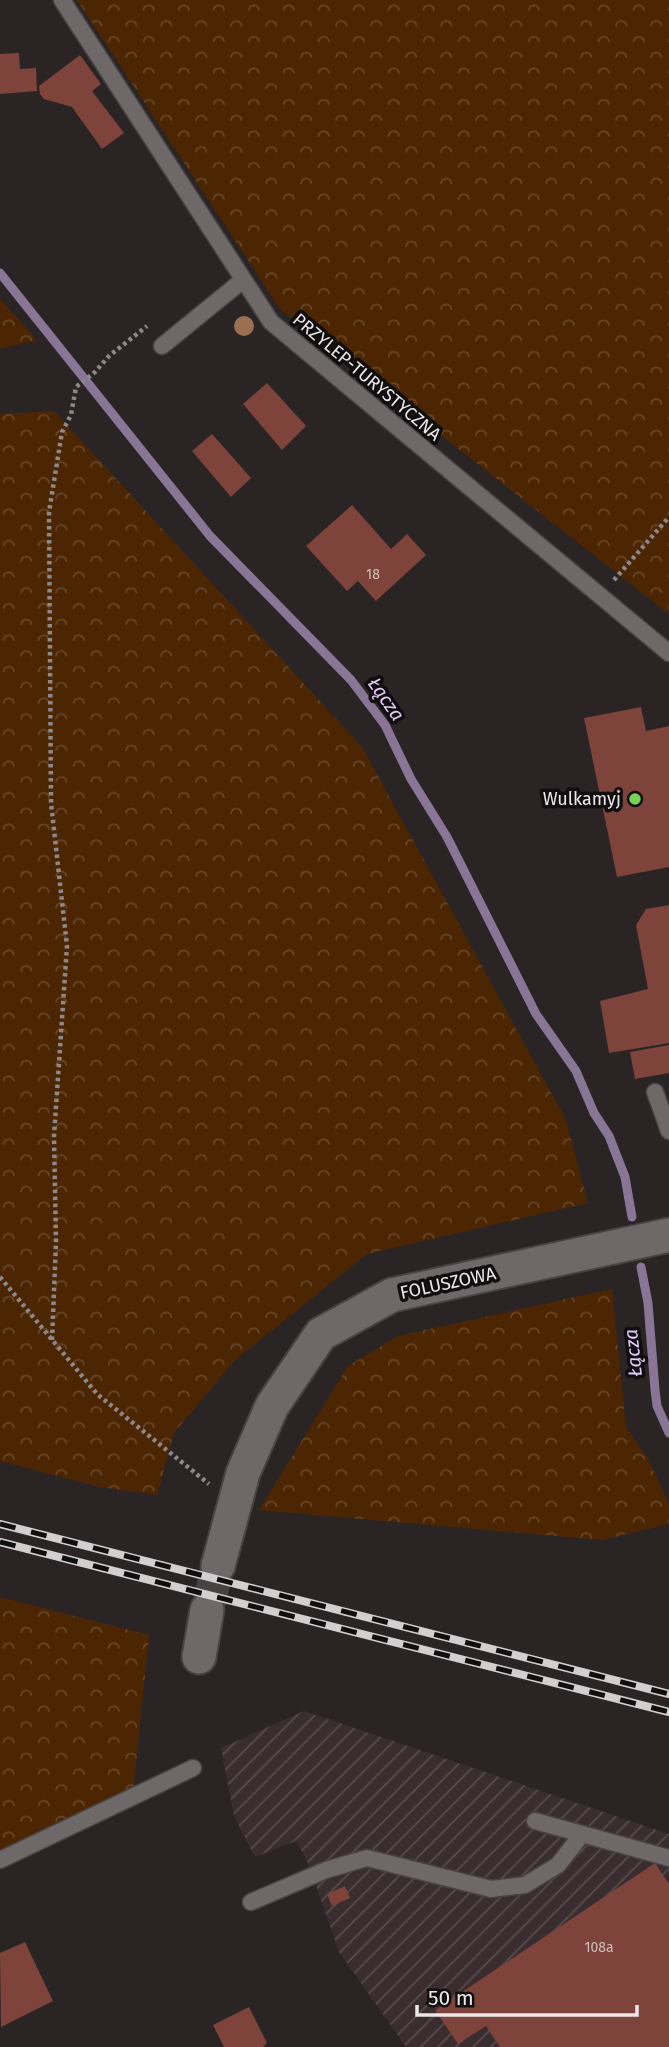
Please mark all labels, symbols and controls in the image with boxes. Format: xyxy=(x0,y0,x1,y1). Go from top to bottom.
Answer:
street label: PRZYLEP-TURYSTYCZNA xyxy=(288,309,446,446)
house number: 18 xyxy=(366,566,380,583)
water label: Łącza xyxy=(363,673,409,725)
place label: Wulkamyj xyxy=(543,788,621,810)
marker: Wulkamyj xyxy=(627,791,643,807)
street label: FOLUSZOWA xyxy=(398,1262,499,1304)
water label: Łącza xyxy=(619,1328,647,1378)
house number: 108a xyxy=(584,1939,614,1956)
scale bar xyxy=(417,1974,638,2018)
text: 50 m xyxy=(428,1985,474,2011)

